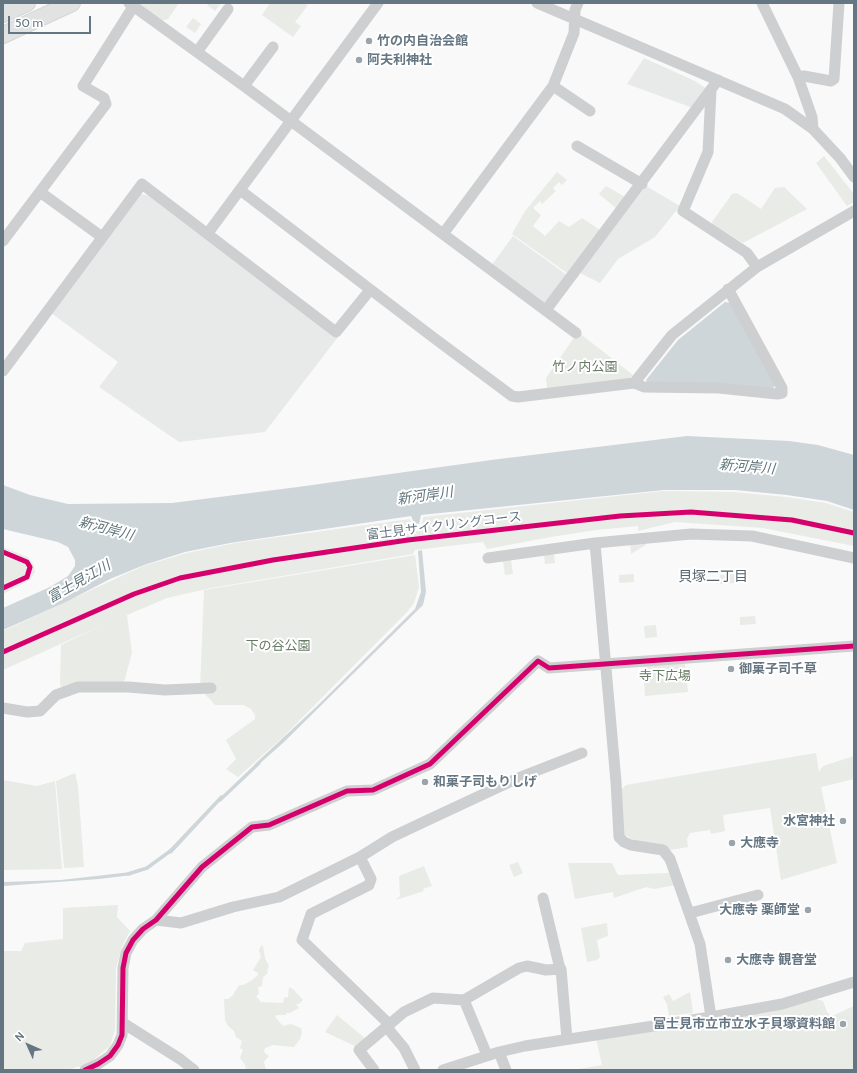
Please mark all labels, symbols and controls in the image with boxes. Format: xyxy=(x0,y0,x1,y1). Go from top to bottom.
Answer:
scale bar xyxy=(10,8,93,34)
text: 50 m xyxy=(15,15,43,30)
place label: 竹の内自治会館 xyxy=(377,33,468,49)
marker: 竹の内自治会館 xyxy=(364,36,374,46)
place label: 阿夫利神社 xyxy=(367,52,432,68)
marker: 阿夫利神社 xyxy=(354,55,364,65)
park label: 竹ノ内公園 xyxy=(553,359,617,375)
water label: 新河岸川 xyxy=(718,456,776,478)
water label: 新河岸川 xyxy=(396,484,454,508)
street label: 富士見サイクリングコース xyxy=(366,509,522,543)
water label: 新河岸川 xyxy=(77,514,135,544)
water label: 富士見江川 xyxy=(44,557,114,607)
district label: 貝塚二丁目 xyxy=(678,569,748,585)
park label: 下の谷公園 xyxy=(246,638,310,654)
place label: 御菓子司千草 xyxy=(739,661,817,677)
marker: 御菓子司千草 xyxy=(726,664,736,674)
park label: 寺下広場 xyxy=(639,668,691,684)
place label: 和菓子司もりしげ xyxy=(433,774,537,790)
marker: 和菓子司もりしげ xyxy=(420,777,430,787)
place label: 水宮神社 xyxy=(783,813,835,829)
marker: 水宮神社 xyxy=(838,816,848,826)
place label: 大應寺 xyxy=(740,835,779,851)
marker: 大應寺 xyxy=(727,838,737,848)
place label: 大應寺 薬師堂 xyxy=(719,902,800,918)
marker: 大應寺 薬師堂 xyxy=(803,905,813,915)
place label: 大應寺 観音堂 xyxy=(736,952,817,968)
marker: 大應寺 観音堂 xyxy=(723,955,733,965)
place label: 富士見市立市立水子貝塚資料館 xyxy=(653,1016,835,1032)
marker: 富士見市立市立水子貝塚資料館 xyxy=(838,1019,848,1029)
north arrow xyxy=(8,1025,48,1065)
text: N xyxy=(12,1029,27,1044)

